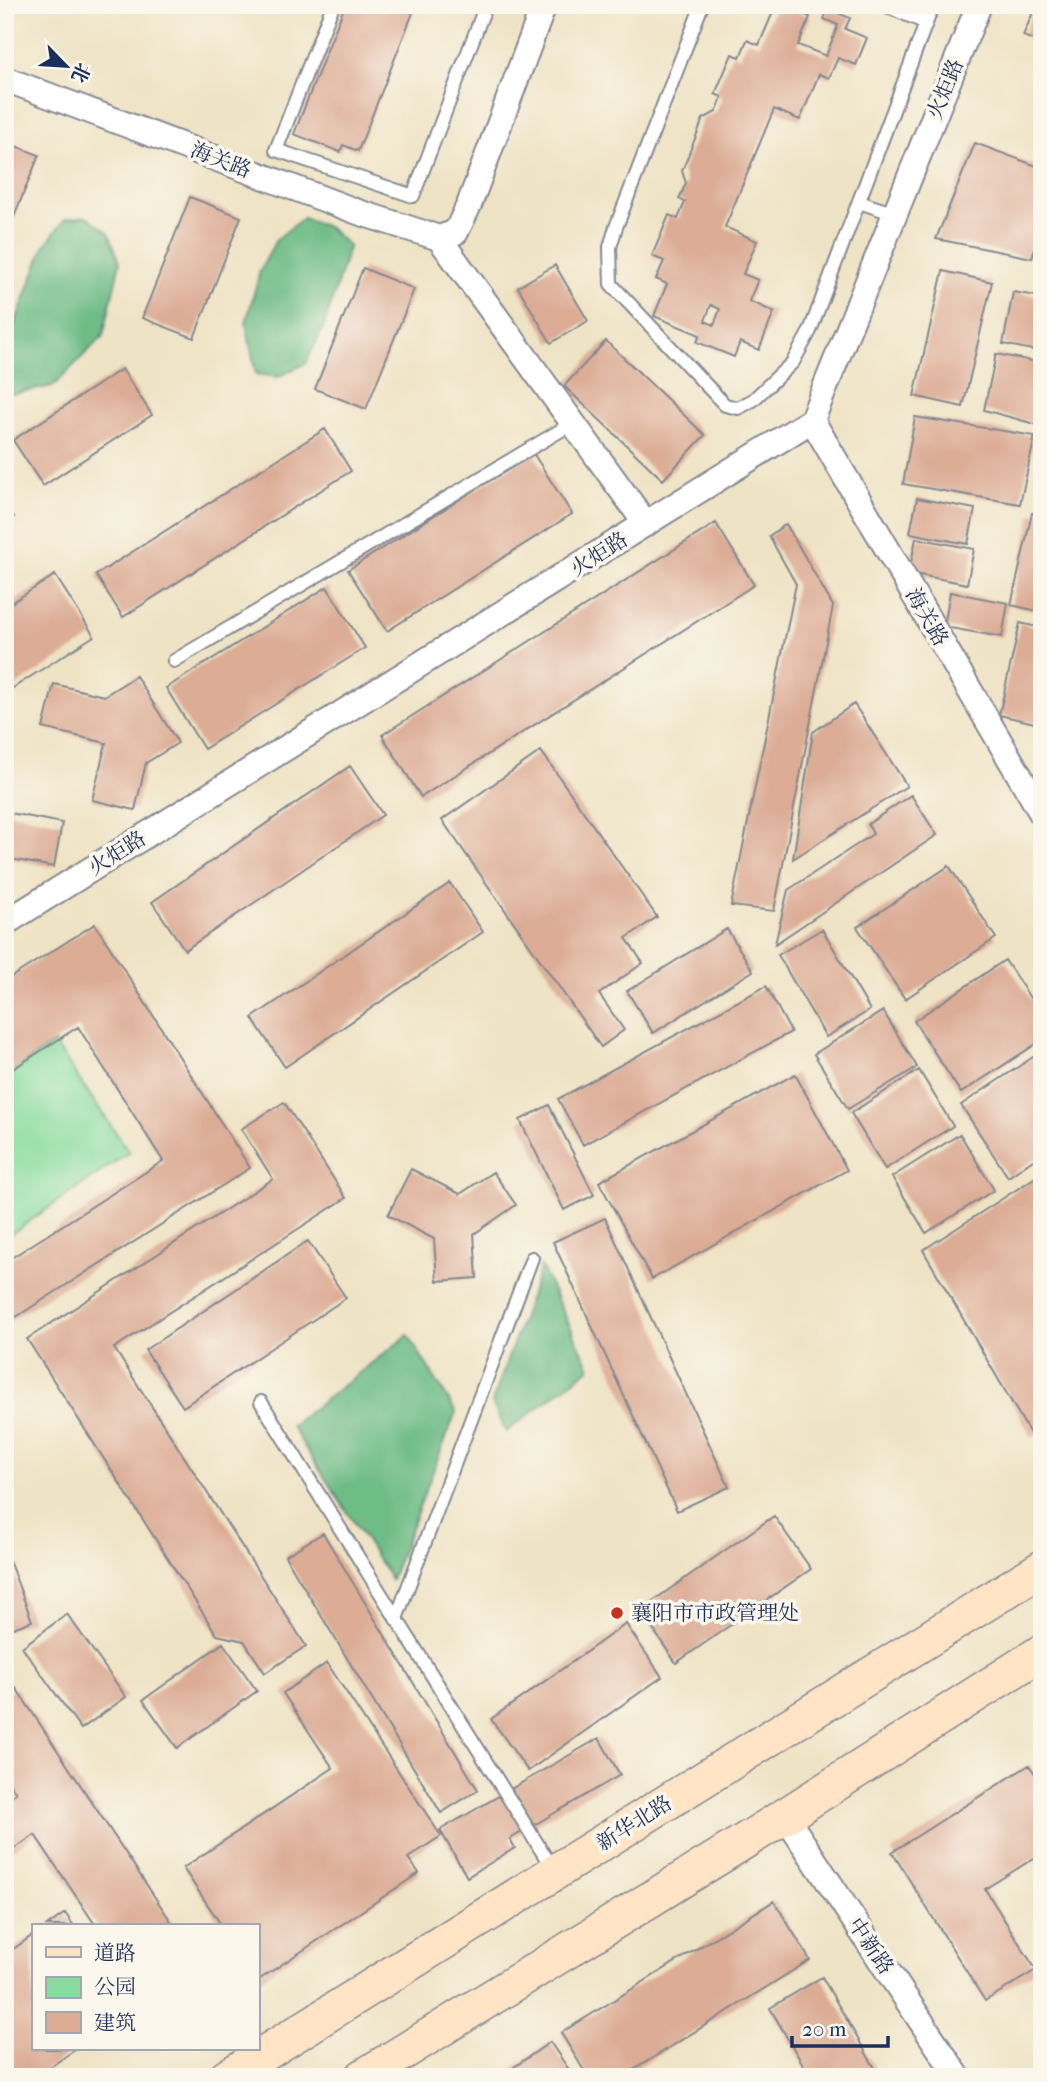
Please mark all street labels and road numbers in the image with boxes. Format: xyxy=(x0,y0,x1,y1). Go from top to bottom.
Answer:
street label: 火炬路 xyxy=(922,55,968,123)
street label: 海关路 xyxy=(187,138,255,182)
street label: 火炬路 xyxy=(566,527,632,581)
street label: 海关路 xyxy=(901,584,953,650)
street label: 火炬路 xyxy=(84,826,150,880)
street label: 新华北路 xyxy=(592,1791,676,1855)
street label: 中新路 xyxy=(843,1913,899,1979)

